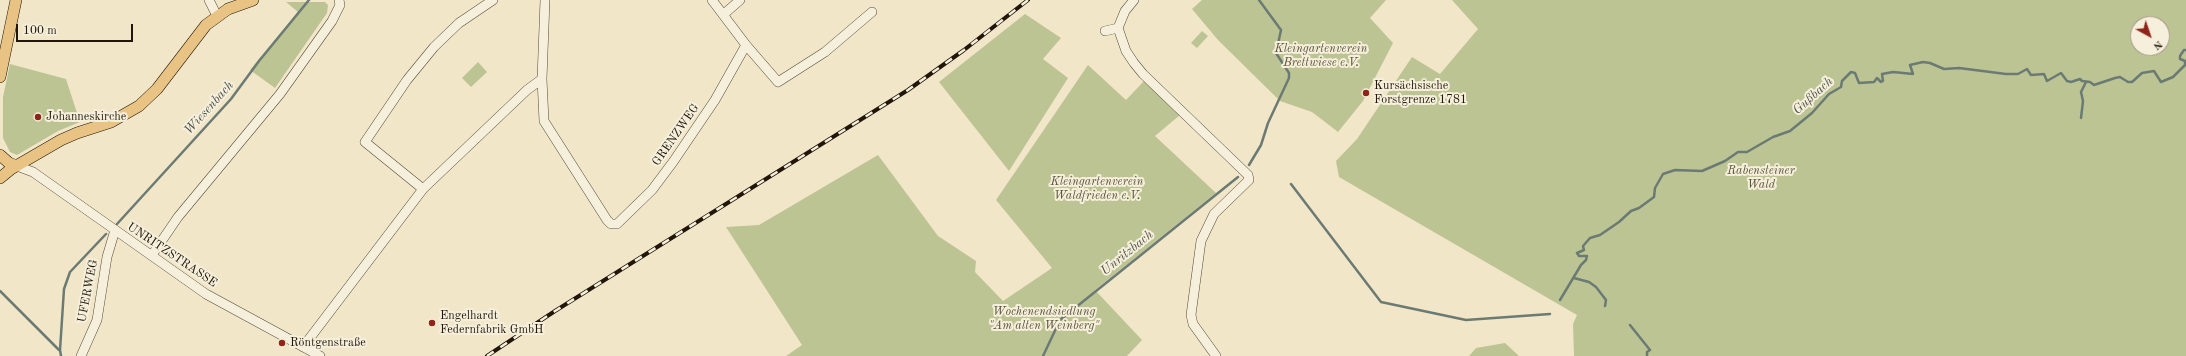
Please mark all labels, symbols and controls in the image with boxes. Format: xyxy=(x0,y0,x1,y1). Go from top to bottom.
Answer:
scale bar xyxy=(18,16,135,42)
north arrow xyxy=(2130,16,2170,56)
text: 100 m xyxy=(23,25,57,37)
text: N xyxy=(2151,38,2164,52)
park label: Kleingartenverein Brettwiese e.V. xyxy=(1275,42,1367,70)
water label: Gußbach xyxy=(1790,74,1836,118)
water label: Wiesenbach xyxy=(181,78,237,138)
place label: Kursächsische Forstgrenze 1781 xyxy=(1374,79,1467,107)
marker: Kursächsische Forstgrenze 1781 xyxy=(1361,88,1371,98)
street label: GRENZWEG xyxy=(649,101,703,169)
place label: Johanneskirche xyxy=(46,110,126,124)
marker: Johanneskirche xyxy=(33,112,43,122)
park label: Rabensteiner Wald xyxy=(1727,164,1795,192)
park label: Kleingartenverein Waldfrieden e.V. xyxy=(1051,175,1143,203)
street label: UNRITZSTRASSE xyxy=(124,220,220,290)
water label: Unritzbach xyxy=(1098,227,1156,279)
street label: UFERWEG xyxy=(75,258,101,324)
park label: Wochenendsiedlung "Am alten Weinberg" xyxy=(989,305,1099,333)
place label: Engelhardt Federnfabrik GmbH xyxy=(440,309,544,337)
marker: Engelhardt Federnfabrik GmbH xyxy=(427,318,437,328)
place label: Röntgenstraße xyxy=(290,336,366,350)
marker: Röntgenstraße xyxy=(277,338,287,348)

